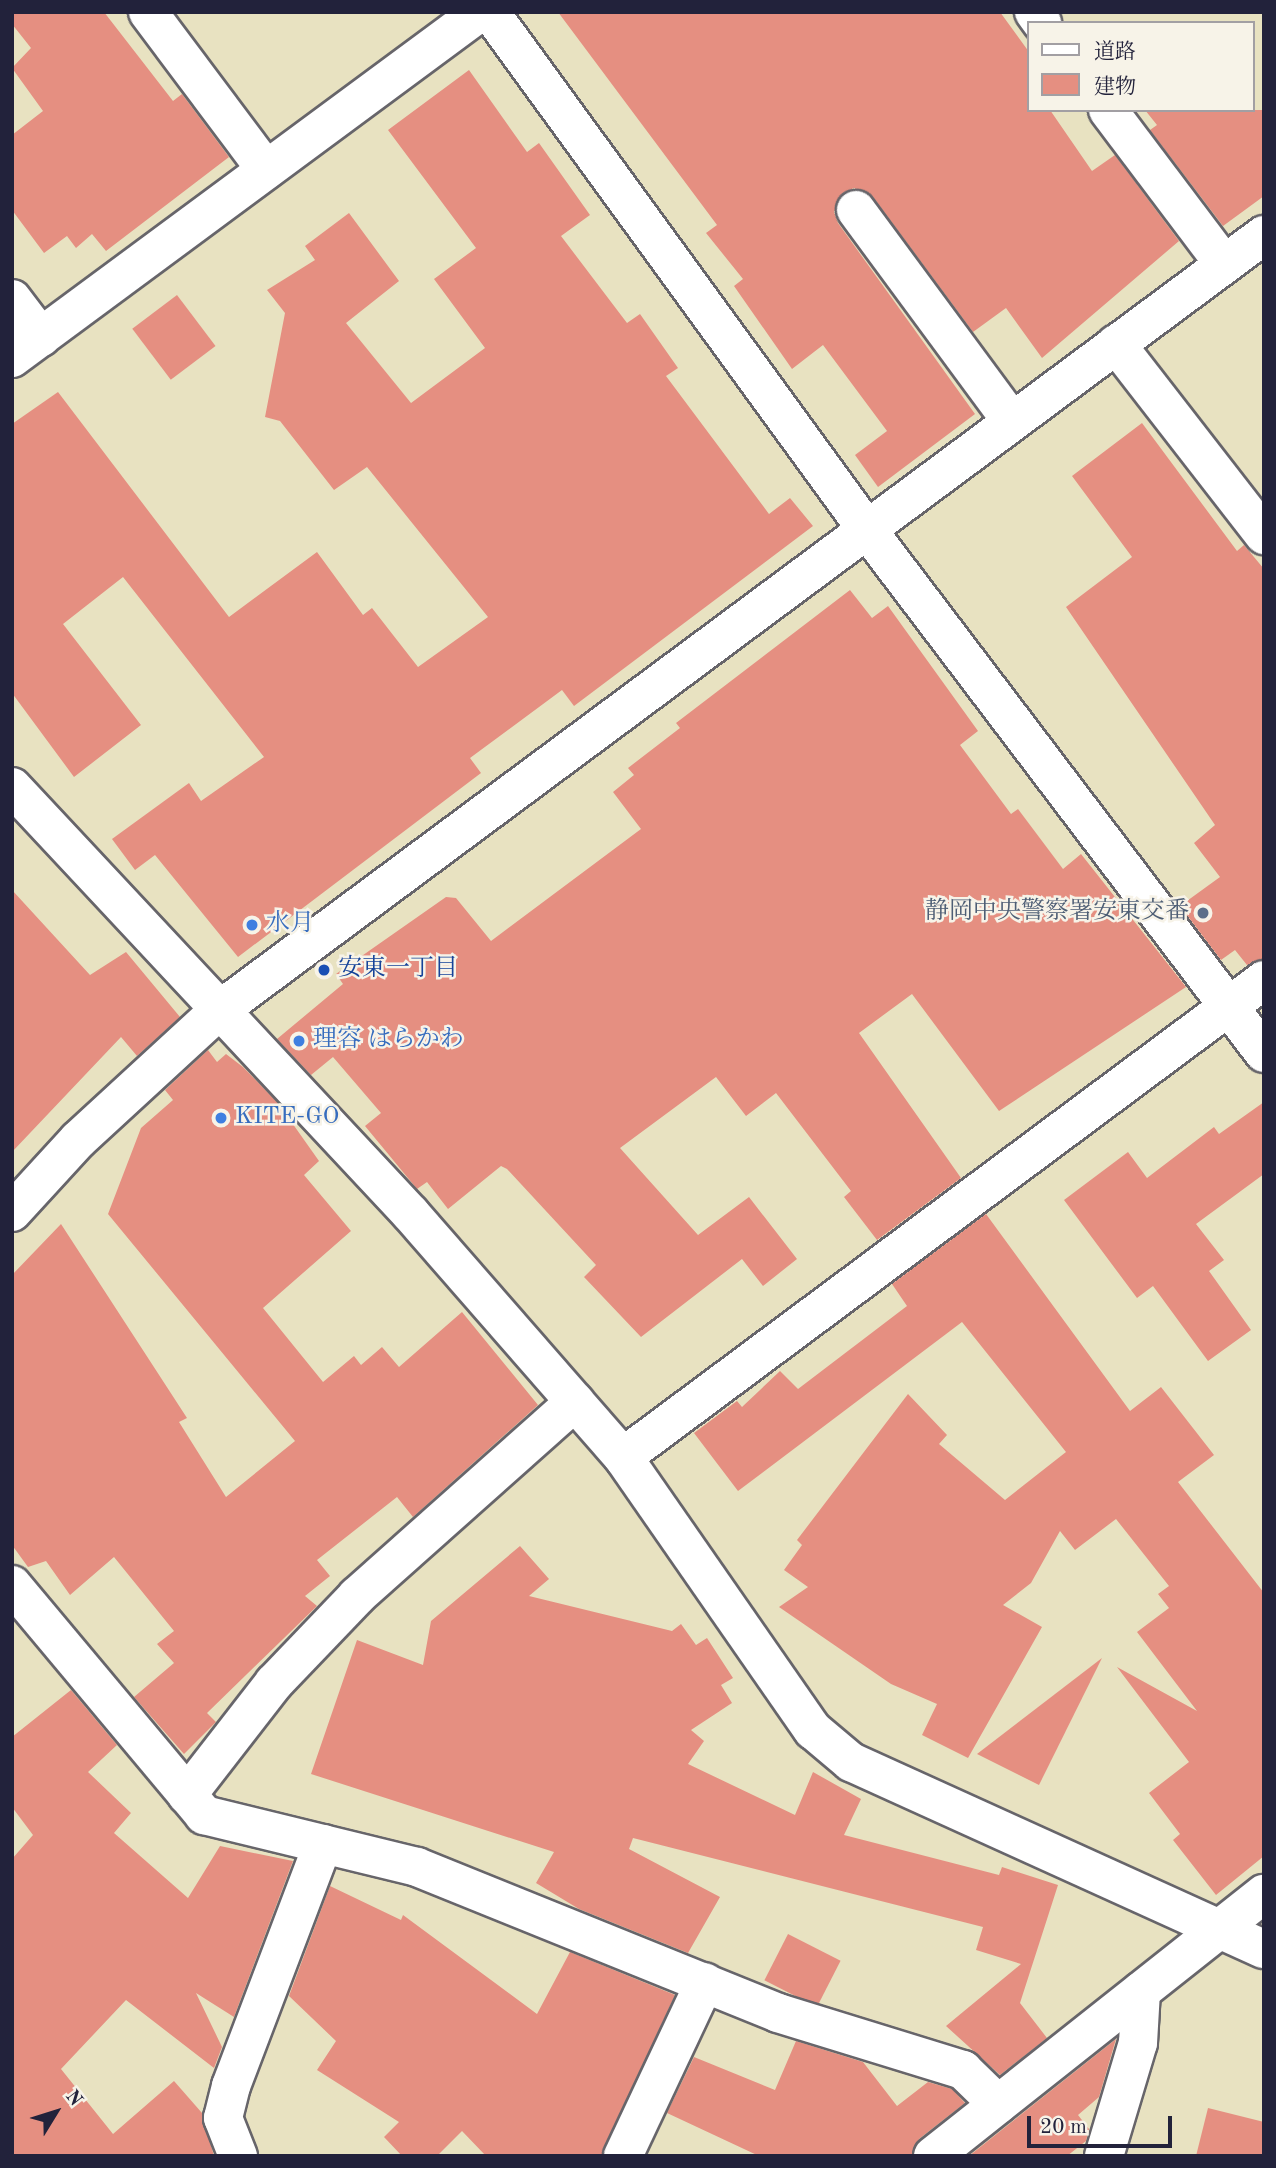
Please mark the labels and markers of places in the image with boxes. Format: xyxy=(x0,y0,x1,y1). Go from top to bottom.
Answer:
place label: 静岡中央警察署安東交番 xyxy=(925,899,1189,927)
marker: 静岡中央警察署安東交番 xyxy=(1195,905,1211,921)
place label: 水月 xyxy=(266,911,314,939)
marker: 水月 xyxy=(244,917,260,933)
place label: 安東一丁目 xyxy=(338,956,458,984)
marker: 安東一丁目 xyxy=(316,962,332,978)
place label: 理容 はらかわ xyxy=(313,1027,464,1055)
marker: 理容 はらかわ xyxy=(291,1033,307,1049)
place label: KITE-GO xyxy=(235,1104,339,1132)
marker: KITE-GO xyxy=(213,1110,229,1126)

